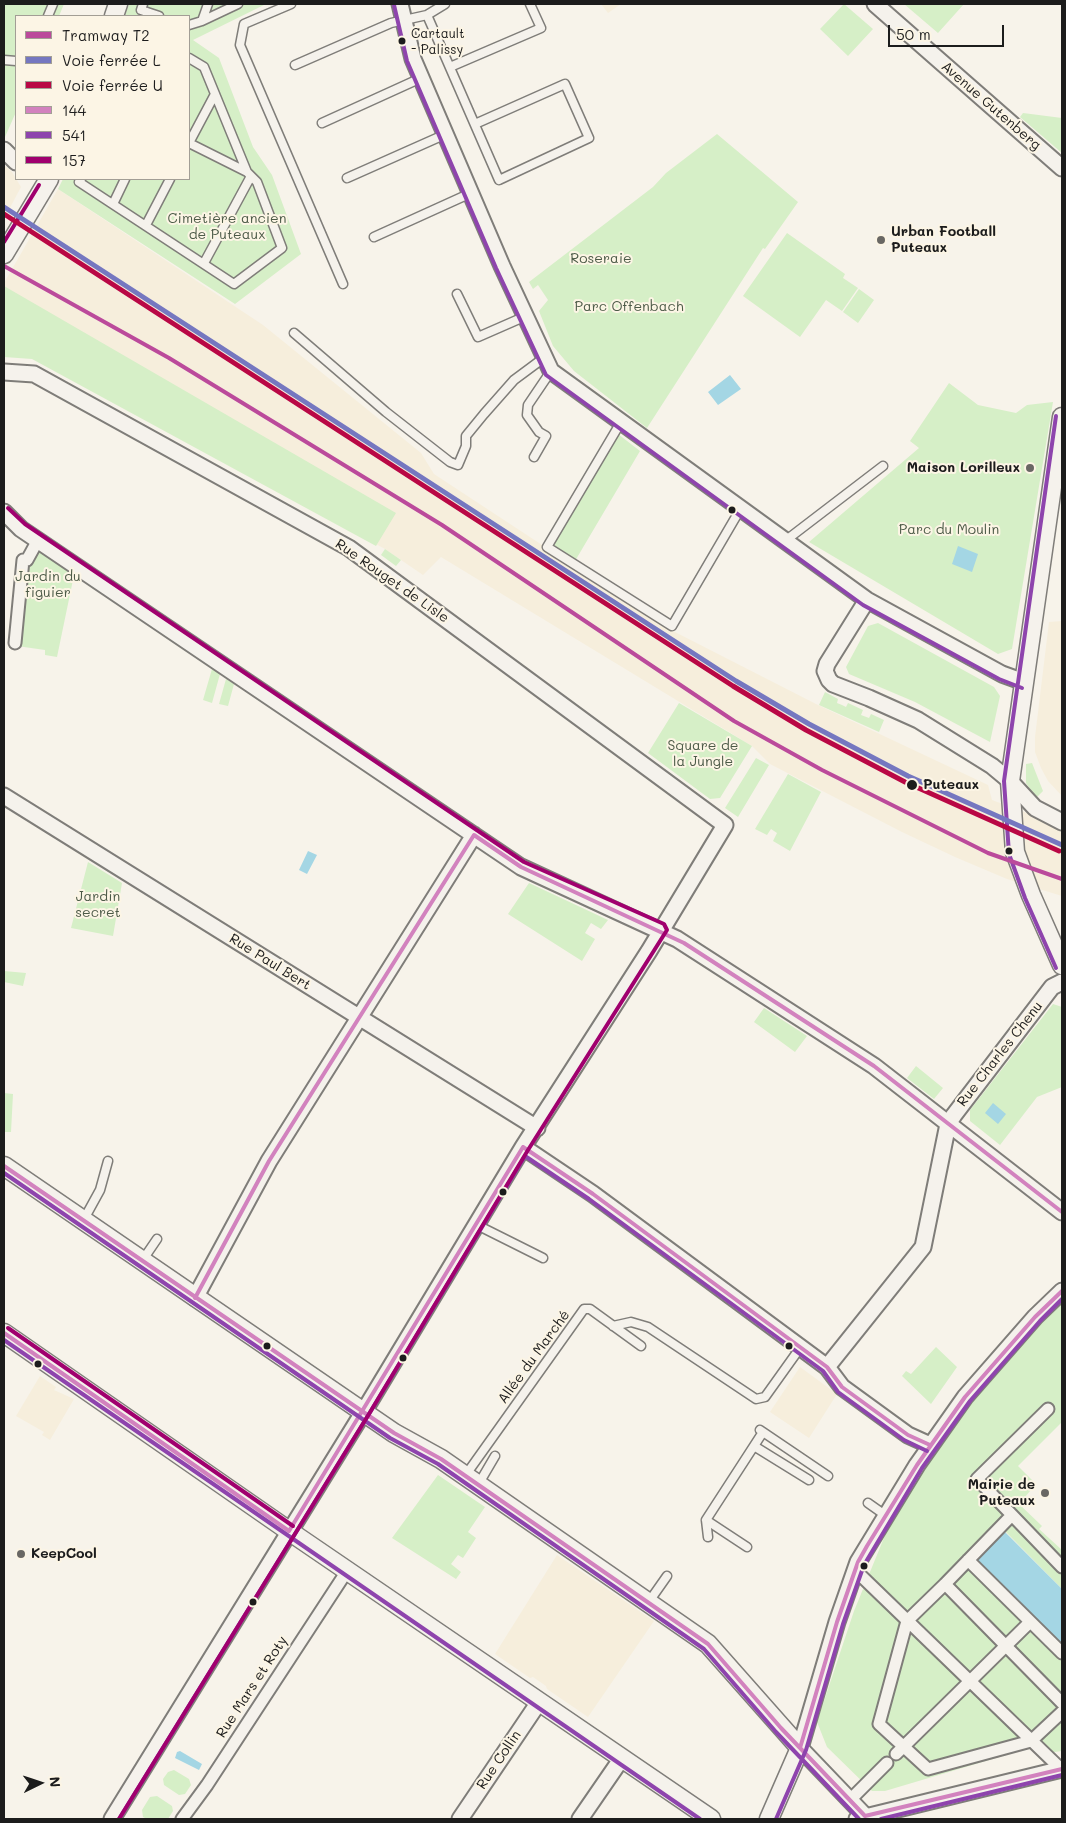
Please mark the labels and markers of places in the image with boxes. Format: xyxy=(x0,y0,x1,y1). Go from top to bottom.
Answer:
place label: Cartault - Palissy xyxy=(411,26,465,57)
marker: Cartault - Palissy xyxy=(397,36,407,46)
place label: Urban Football Puteaux xyxy=(891,224,996,256)
marker: Urban Football Puteaux xyxy=(875,234,887,246)
place label: Maison Lorilleux xyxy=(907,460,1020,476)
marker: Maison Lorilleux xyxy=(1024,462,1036,474)
unlabelled marker xyxy=(727,505,737,515)
place label: Puteaux xyxy=(923,777,979,793)
marker: Puteaux xyxy=(905,778,919,792)
unlabelled marker xyxy=(1004,846,1014,856)
unlabelled marker xyxy=(498,1187,508,1197)
unlabelled marker xyxy=(262,1341,272,1351)
unlabelled marker xyxy=(784,1341,794,1351)
unlabelled marker xyxy=(398,1353,408,1363)
unlabelled marker xyxy=(33,1359,43,1369)
place label: Mairie de Puteaux xyxy=(968,1477,1035,1510)
marker: Mairie de Puteaux xyxy=(1039,1487,1051,1499)
place label: KeepCool xyxy=(31,1546,97,1562)
marker: KeepCool xyxy=(15,1548,27,1560)
unlabelled marker xyxy=(859,1561,869,1571)
unlabelled marker xyxy=(248,1597,258,1607)

